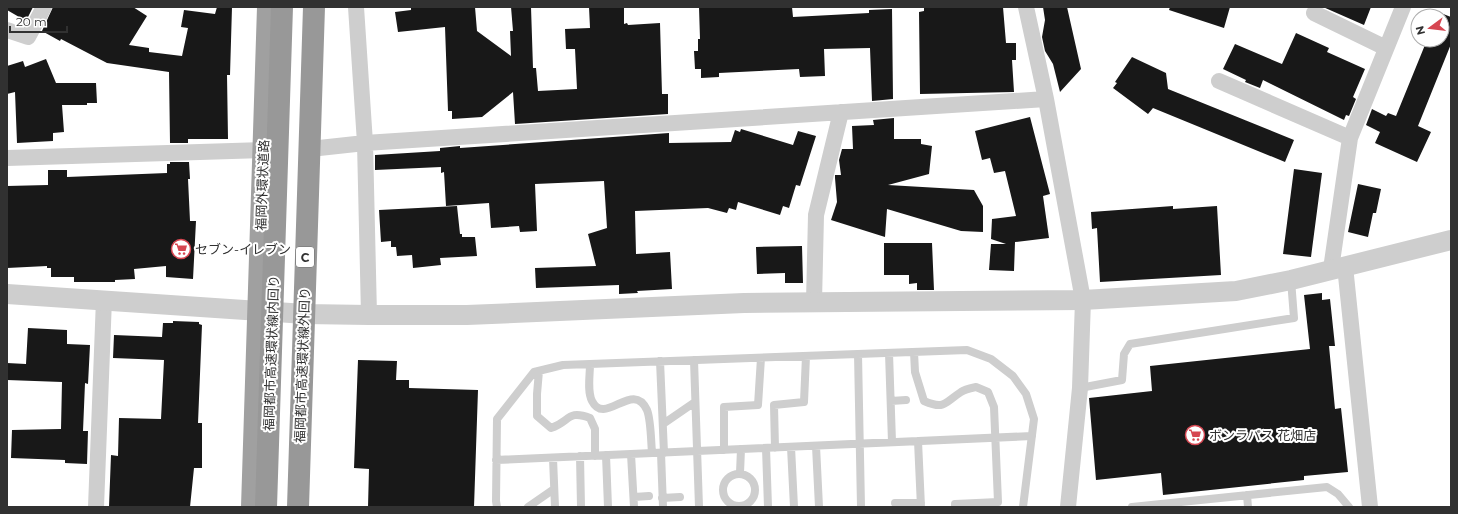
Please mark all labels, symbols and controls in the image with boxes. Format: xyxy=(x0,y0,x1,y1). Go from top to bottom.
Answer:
scale bar xyxy=(10,8,67,34)
north arrow xyxy=(1410,8,1450,48)
text: 20 m xyxy=(16,14,47,29)
text: N xyxy=(1412,24,1428,37)
street label: 福岡外環状道路 xyxy=(252,139,272,231)
supermarket icon: セブン-イレブン xyxy=(170,238,192,260)
place label: セブン-イレブン xyxy=(195,241,291,257)
road number: C xyxy=(296,247,314,267)
street label: 福岡都市高速環状線内回り xyxy=(260,275,282,431)
street label: 福岡都市高速環状線外回り xyxy=(291,287,313,443)
supermarket icon: ボンラパス 花畑店 xyxy=(1184,424,1206,446)
place label: ボンラパス 花畑店 xyxy=(1209,427,1316,443)

